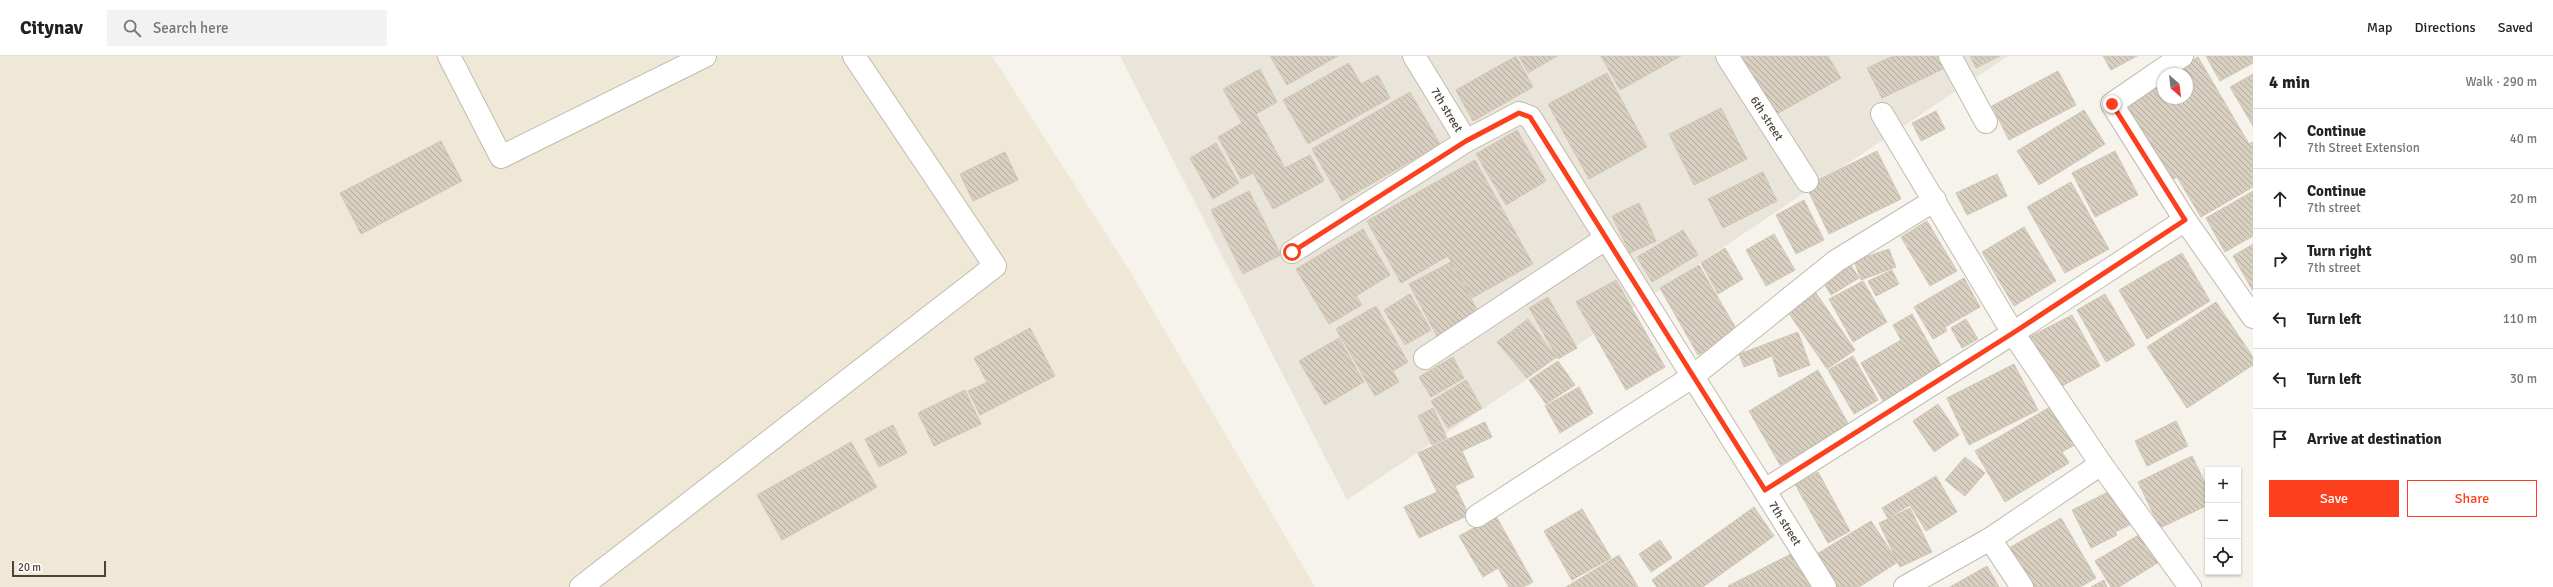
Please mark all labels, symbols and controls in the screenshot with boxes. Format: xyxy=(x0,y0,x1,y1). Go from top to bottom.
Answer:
search box xyxy=(107,10,387,46)
text: Citynav xyxy=(20,16,83,40)
icon: search xyxy=(121,17,143,39)
text: Search here xyxy=(153,19,229,37)
text: Map xyxy=(2367,19,2393,36)
text: Directions xyxy=(2415,19,2476,36)
text: Saved xyxy=(2498,19,2533,36)
north arrow xyxy=(2157,68,2193,104)
text: 4 min xyxy=(2269,72,2310,93)
text: Walk · 290 m xyxy=(2466,74,2537,90)
street label: 7th street xyxy=(1427,85,1466,135)
street label: 6th street xyxy=(1747,93,1787,143)
route end xyxy=(2103,95,2121,113)
text: Continue xyxy=(2307,122,2366,140)
icon: ahead xyxy=(2269,128,2291,150)
text: 40 m xyxy=(2510,131,2537,147)
text: 7th Street Extension xyxy=(2307,140,2420,156)
text: Continue xyxy=(2307,182,2366,200)
icon: ahead xyxy=(2269,188,2291,210)
text: 20 m xyxy=(2510,191,2537,207)
text: 7th street xyxy=(2307,200,2361,216)
text: Turn right xyxy=(2307,242,2372,260)
route start xyxy=(1283,243,1301,261)
icon: right xyxy=(2269,248,2291,270)
text: 90 m xyxy=(2510,251,2537,267)
text: 7th street xyxy=(2307,260,2361,276)
icon: left xyxy=(2269,308,2291,330)
text: Turn left xyxy=(2307,310,2361,328)
text: 110 m xyxy=(2503,311,2537,327)
icon: left xyxy=(2269,368,2291,390)
text: Turn left xyxy=(2307,370,2361,388)
text: 30 m xyxy=(2510,371,2537,387)
icon: arrive xyxy=(2269,428,2291,450)
text: Arrive at destination xyxy=(2307,430,2442,448)
map controls xyxy=(2205,467,2241,575)
button: + xyxy=(2205,467,2241,503)
button: Save xyxy=(2269,480,2399,517)
button: Share xyxy=(2407,480,2537,517)
street label: 7th street xyxy=(1765,498,1805,548)
button: − xyxy=(2205,503,2241,539)
button: locate xyxy=(2205,539,2241,575)
scale bar xyxy=(12,559,106,578)
text: 20 m xyxy=(18,561,41,574)

